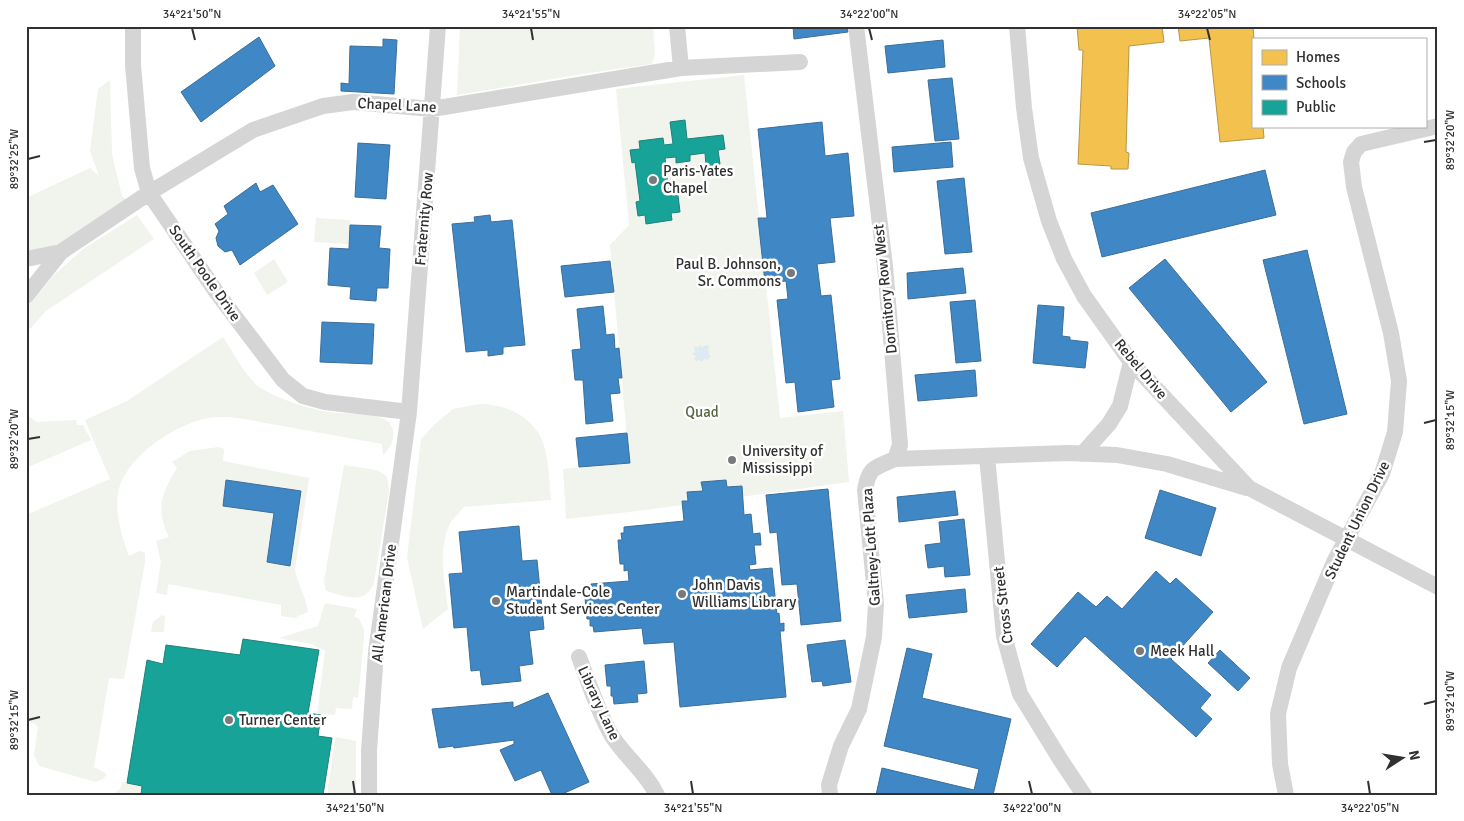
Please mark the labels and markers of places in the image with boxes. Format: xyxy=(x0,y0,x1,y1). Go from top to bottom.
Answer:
place label: Paris-Yates Chapel xyxy=(663,162,734,197)
marker: Paris-Yates Chapel xyxy=(647,174,659,186)
place label: Paul B. Johnson, Sr. Commons xyxy=(676,255,781,290)
marker: Paul B. Johnson, Sr. Commons xyxy=(785,267,797,279)
place label: University of Mississippi xyxy=(742,442,824,477)
marker: University of Mississippi xyxy=(726,454,738,466)
place label: John Davis Williams Library xyxy=(692,576,796,611)
place label: Martindale-Cole Student Services Center xyxy=(506,583,660,618)
marker: John Davis Williams Library xyxy=(676,588,688,600)
marker: Martindale-Cole Student Services Center xyxy=(490,595,502,607)
place label: Meek Hall xyxy=(1150,642,1214,660)
marker: Meek Hall xyxy=(1134,645,1146,657)
place label: Turner Center xyxy=(239,711,327,729)
marker: Turner Center xyxy=(223,714,235,726)

